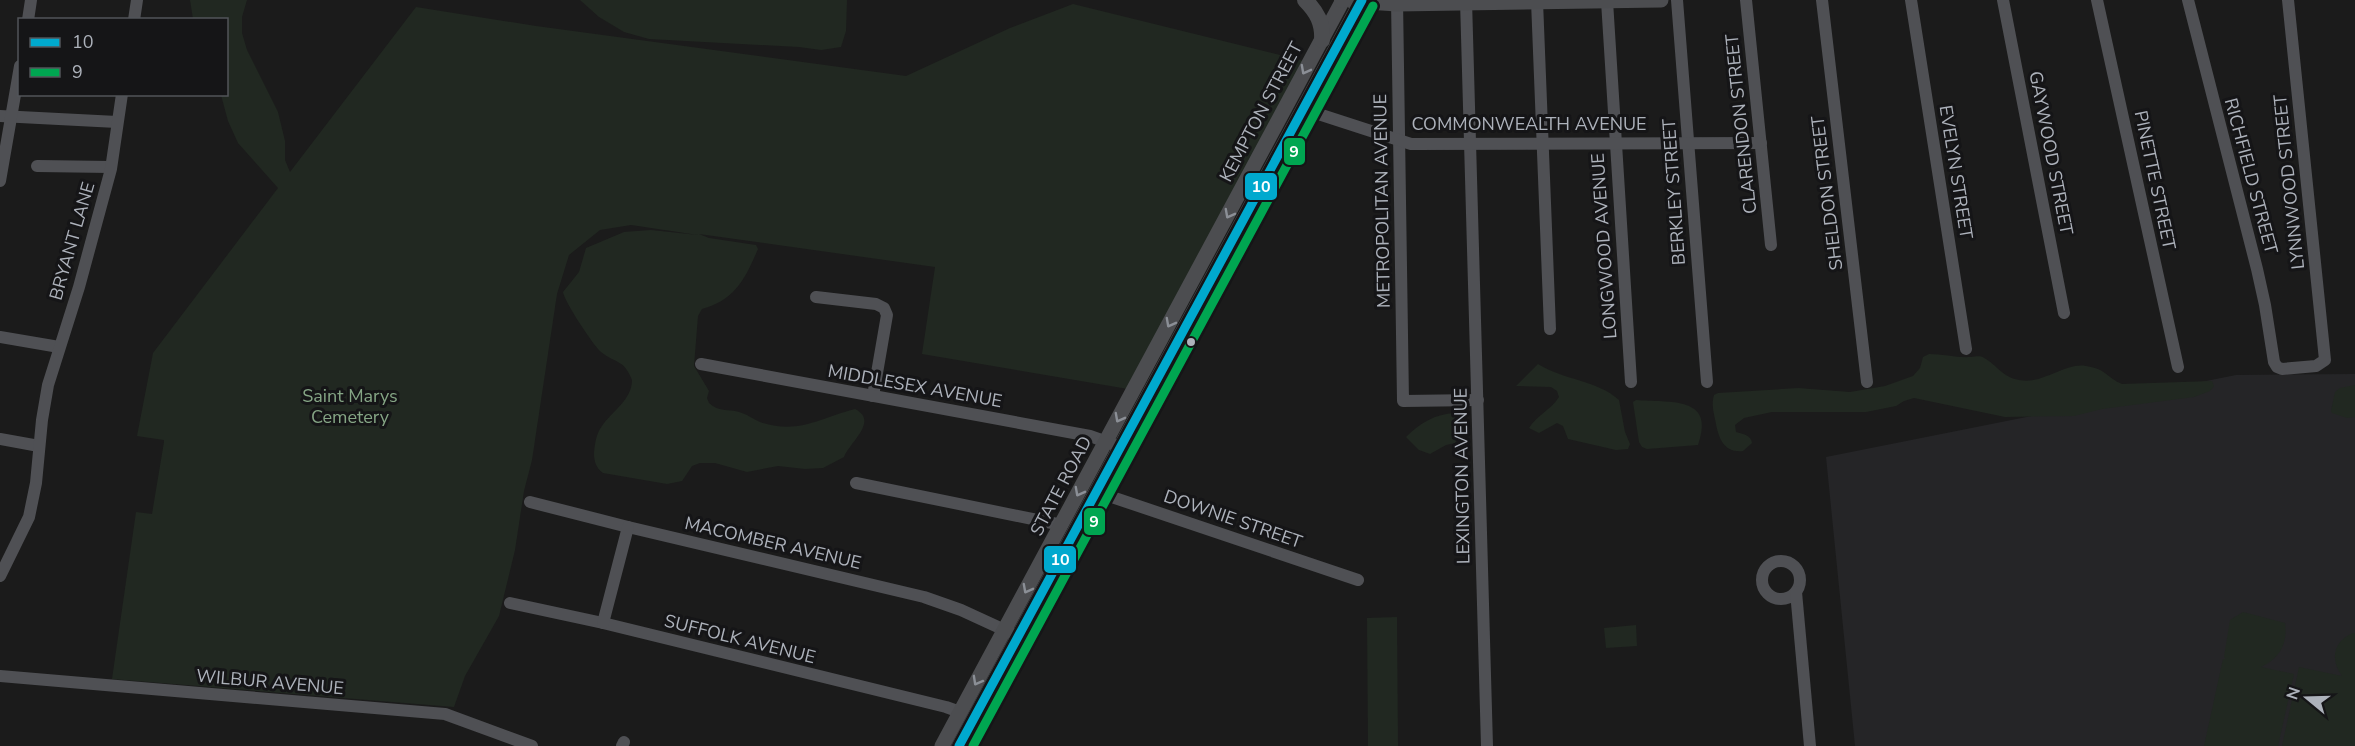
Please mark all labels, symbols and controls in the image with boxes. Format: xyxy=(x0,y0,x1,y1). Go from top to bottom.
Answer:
legend xyxy=(18,18,228,96)
text: 10 xyxy=(72,30,94,54)
street label: CLARENDON STREET xyxy=(1720,33,1762,215)
street label: KEMPTON STREET xyxy=(1214,38,1308,186)
text: 9 xyxy=(72,60,83,84)
one-way arrow xyxy=(1301,64,1312,75)
street label: GAYWOOD STREET xyxy=(2023,69,2079,237)
street label: LYNNWOOD STREET xyxy=(2268,93,2310,271)
street label: METROPOLITAN AVENUE xyxy=(1368,94,1396,308)
street label: RICHFIELD STREET xyxy=(2219,95,2283,257)
street label: EVELYN STREET xyxy=(1934,103,1978,241)
street label: PINETTE STREET xyxy=(2129,108,2182,252)
street label: COMMONWEALTH AVENUE xyxy=(1411,112,1647,136)
street label: SHELDON STREET xyxy=(1806,114,1848,272)
street label: BERKLEY STREET xyxy=(1657,118,1691,266)
line badge: 9 xyxy=(1283,137,1306,166)
text: 9 xyxy=(1289,141,1299,163)
street label: LONGWOOD AVENUE xyxy=(1586,152,1622,340)
line badge: 10 xyxy=(1244,172,1278,201)
text: 10 xyxy=(1251,176,1271,198)
street label: BRYANT LANE xyxy=(44,179,100,303)
one-way arrow xyxy=(1225,208,1236,219)
one-way arrow xyxy=(1166,317,1177,327)
unlabelled marker xyxy=(1185,336,1197,348)
street label: MIDDLESEX AVENUE xyxy=(826,359,1004,413)
park label: Saint Marys Cemetery xyxy=(302,384,398,429)
street label: LEXINGTON AVENUE xyxy=(1448,388,1476,564)
one-way arrow xyxy=(1115,412,1126,423)
street label: STATE ROAD xyxy=(1025,432,1097,540)
street label: DOWNIE STREET xyxy=(1161,484,1306,554)
one-way arrow xyxy=(1075,486,1086,497)
line badge: 9 xyxy=(1083,507,1106,536)
street label: MACOMBER AVENUE xyxy=(682,511,864,575)
text: 9 xyxy=(1089,511,1099,533)
line badge: 10 xyxy=(1043,545,1077,574)
text: 10 xyxy=(1050,549,1070,571)
one-way arrow xyxy=(1023,583,1034,593)
street label: SUFFOLK AVENUE xyxy=(662,609,818,669)
street label: WILBUR AVENUE xyxy=(195,664,345,700)
north arrow xyxy=(2277,668,2337,728)
one-way arrow xyxy=(973,675,984,685)
text: N xyxy=(2281,684,2306,703)

